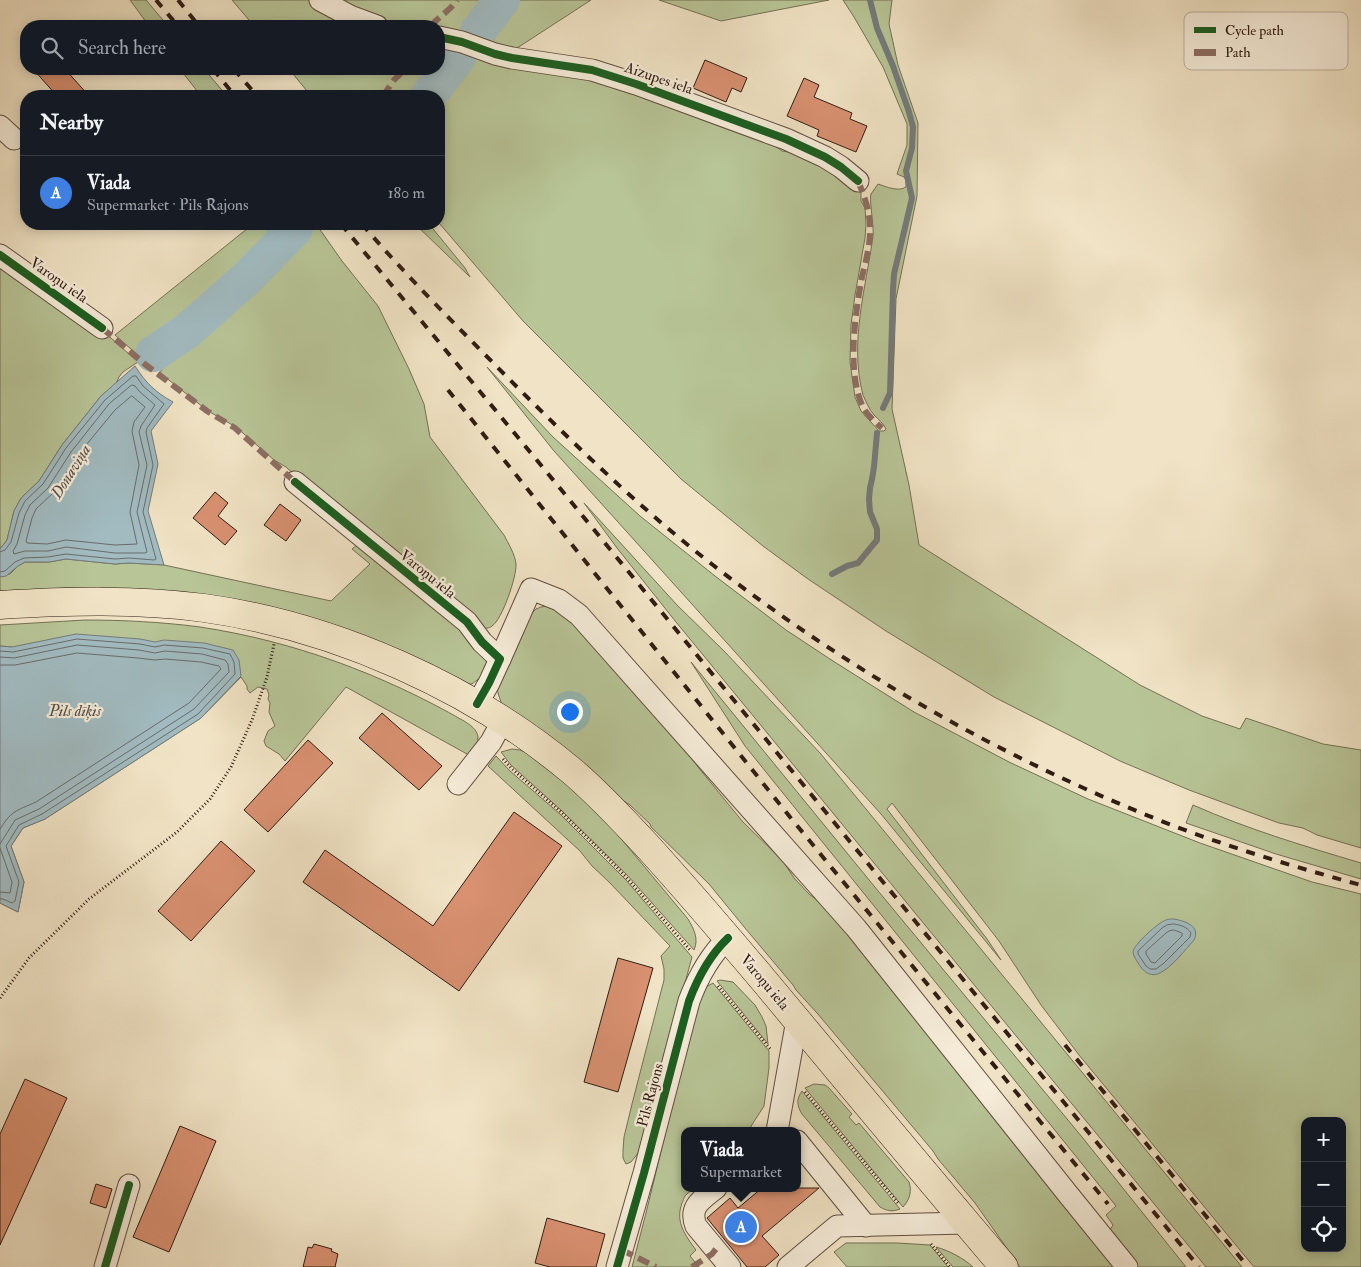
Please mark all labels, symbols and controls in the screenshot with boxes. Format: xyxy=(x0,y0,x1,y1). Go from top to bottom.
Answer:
legend xyxy=(1184,12,1348,70)
search box xyxy=(20,20,445,75)
text: Cycle path xyxy=(1225,22,1285,40)
icon: search xyxy=(38,34,66,62)
text: Search here xyxy=(78,36,166,60)
text: Path xyxy=(1225,44,1251,61)
street label: Aizupes iela xyxy=(621,58,696,100)
text: Nearby xyxy=(40,109,103,136)
text: Viada xyxy=(87,171,130,195)
text: A xyxy=(51,183,61,203)
text: 180 m xyxy=(388,183,425,203)
text: Supermarket · Pils Rajons xyxy=(87,195,249,215)
street label: Varoņu iela xyxy=(26,253,92,308)
water label: Donaviņa xyxy=(46,441,95,503)
street label: Varoņu iela xyxy=(396,546,460,603)
your location xyxy=(557,699,583,725)
water label: Pils dīķis xyxy=(48,701,102,721)
street label: Varoņu iela xyxy=(736,951,794,1015)
street label: Pils Rajons xyxy=(633,1061,668,1129)
map controls xyxy=(1301,1117,1346,1252)
button: + xyxy=(1301,1117,1346,1162)
popup xyxy=(681,1127,801,1192)
text: Viada xyxy=(700,1138,743,1162)
text: Supermarket xyxy=(700,1162,782,1182)
button: − xyxy=(1301,1162,1346,1207)
button: locate xyxy=(1301,1207,1346,1252)
pin: A xyxy=(725,1208,757,1246)

